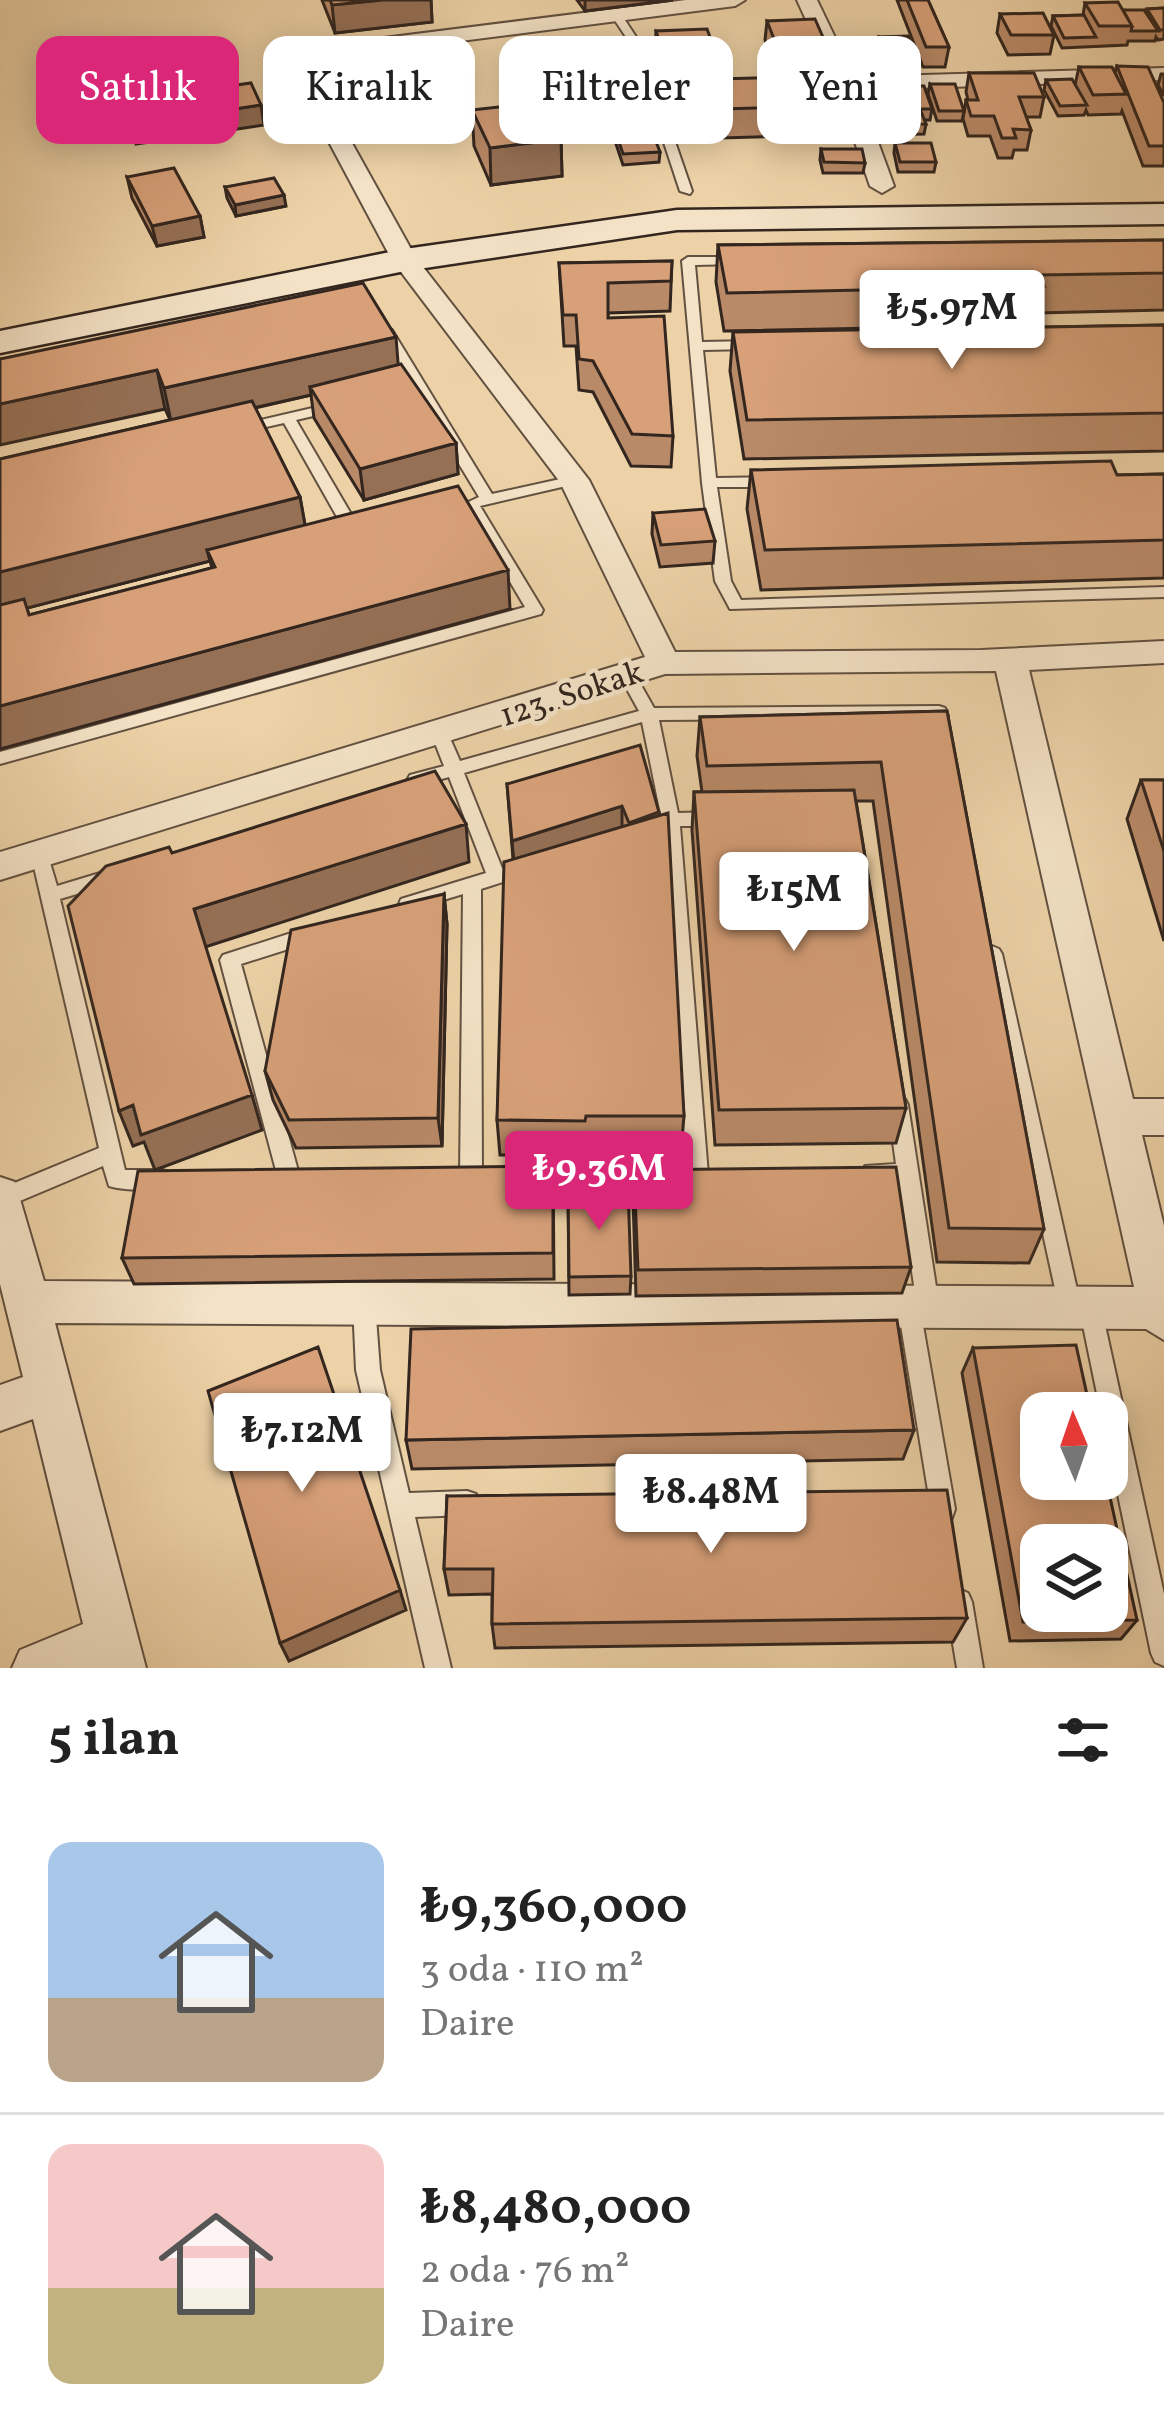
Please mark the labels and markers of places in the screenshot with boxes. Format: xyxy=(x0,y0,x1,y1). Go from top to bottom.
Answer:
pin: ₺5.97M xyxy=(854,270,1050,372)
pin: ₺15M xyxy=(723,852,865,954)
pin: ₺9.36M xyxy=(501,1131,697,1233)
pin: ₺7.12M xyxy=(204,1393,400,1495)
pin: ₺8.48M xyxy=(613,1454,809,1556)

